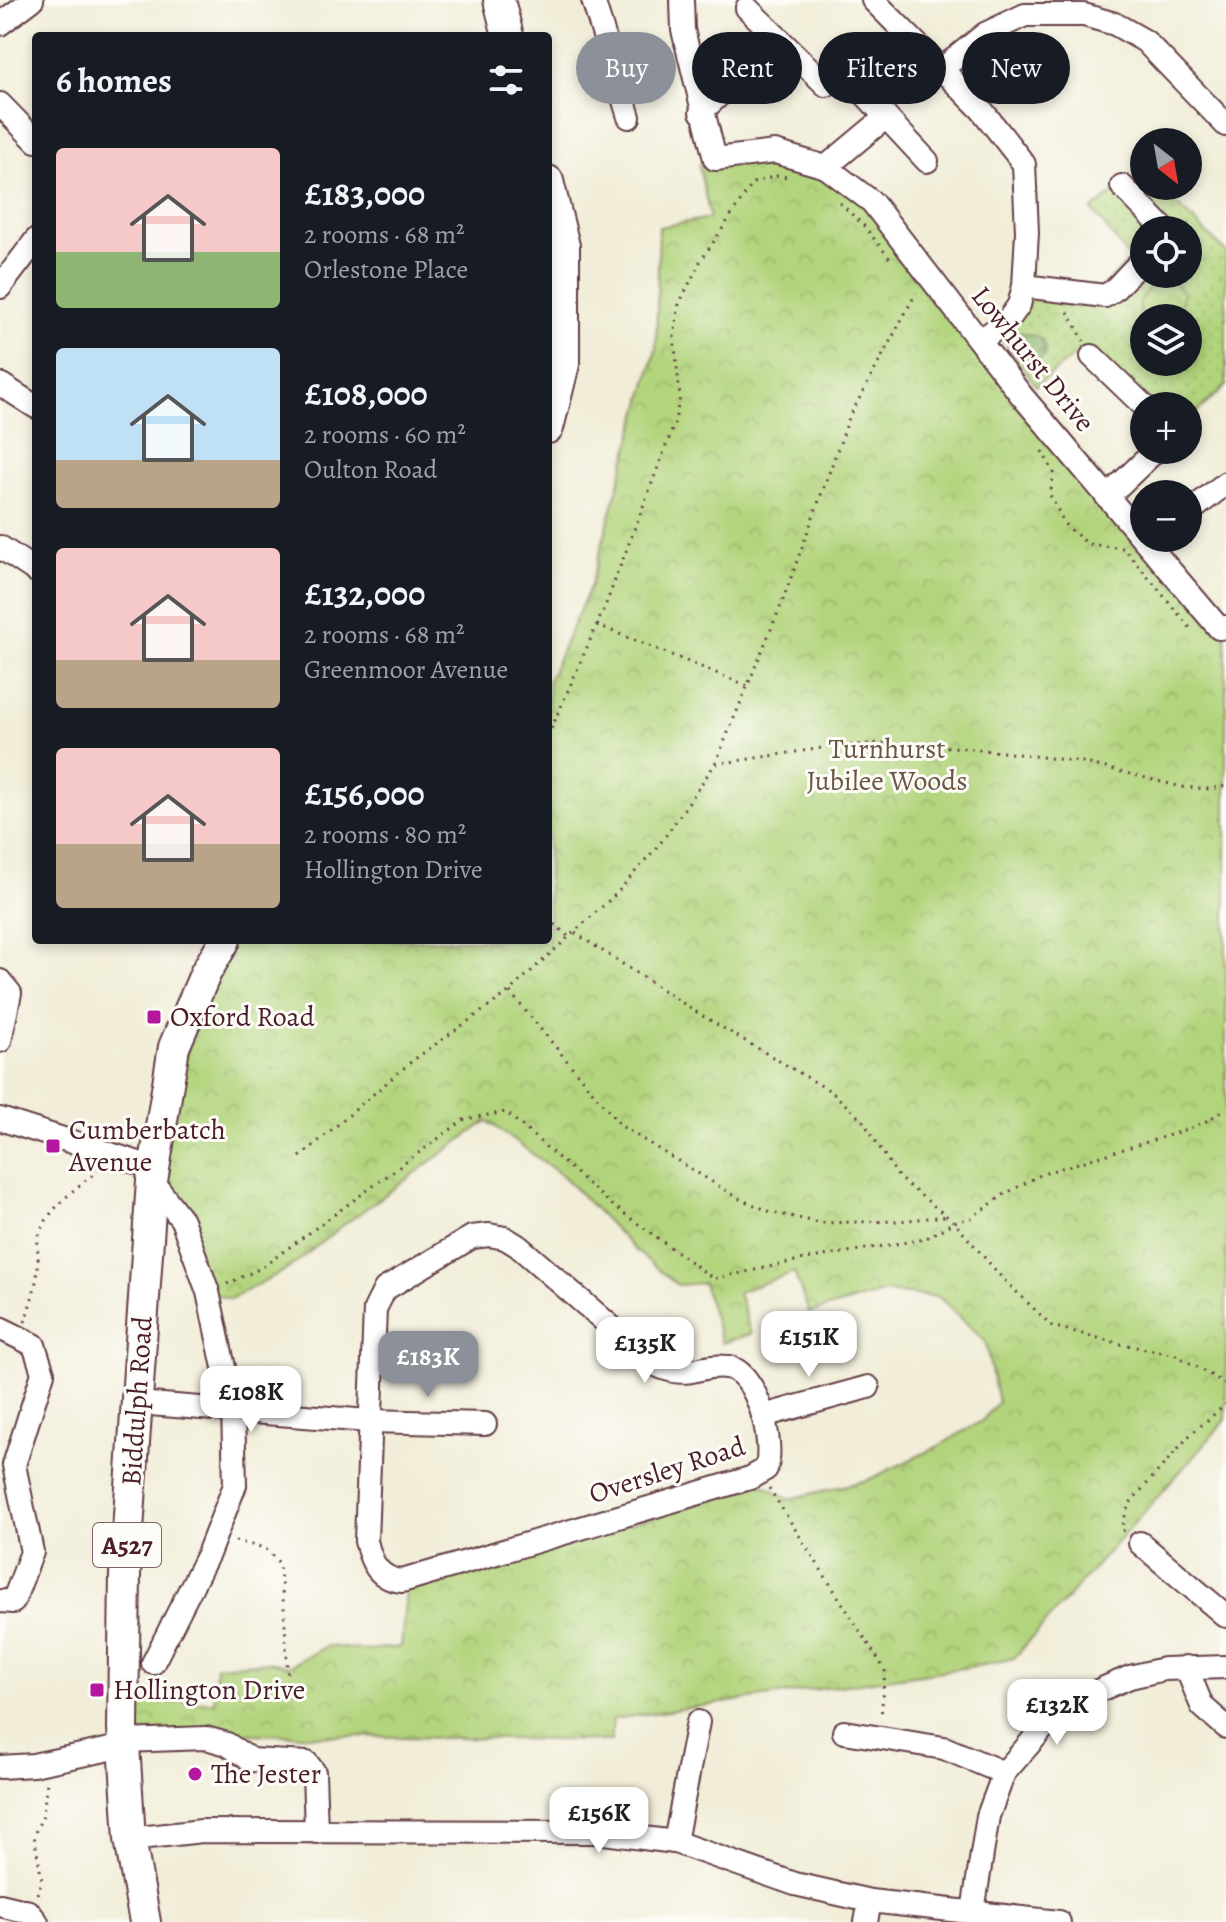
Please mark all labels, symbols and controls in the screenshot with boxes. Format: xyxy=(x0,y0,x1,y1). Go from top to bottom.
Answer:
chip: Buy xyxy=(576,32,676,104)
chip: Rent xyxy=(692,32,802,104)
chip: Filters xyxy=(818,32,946,104)
chip: New xyxy=(962,32,1070,104)
text: 6 homes xyxy=(56,57,172,104)
icon: filters xyxy=(484,58,528,102)
north arrow xyxy=(1130,128,1202,200)
map controls xyxy=(1130,128,1202,552)
text: £183,000 xyxy=(304,170,425,217)
icon: home xyxy=(120,180,216,276)
button: locate xyxy=(1130,216,1202,288)
text: 2 rooms · 68 m² xyxy=(304,217,465,252)
text: Orlestone Place xyxy=(304,252,468,287)
street label: Lowhurst Drive xyxy=(962,278,1104,440)
button: layers xyxy=(1130,304,1202,376)
text: £108,000 xyxy=(304,370,428,417)
icon: home xyxy=(120,380,216,476)
button: + xyxy=(1130,392,1202,464)
text: 2 rooms · 60 m² xyxy=(304,417,466,452)
text: Oulton Road xyxy=(304,452,437,487)
button: − xyxy=(1130,480,1202,552)
text: £132,000 xyxy=(304,570,425,617)
icon: home xyxy=(120,580,216,676)
text: 2 rooms · 68 m² xyxy=(304,617,465,652)
text: Greenmoor Avenue xyxy=(304,652,508,687)
park label: Turnhurst Jubilee Woods xyxy=(806,730,968,800)
text: £156,000 xyxy=(304,770,425,817)
icon: home xyxy=(120,780,216,876)
text: 2 rooms · 80 m² xyxy=(304,817,466,852)
text: Hollington Drive xyxy=(304,852,483,887)
place label: Oxford Road xyxy=(170,998,316,1036)
marker: Oxford Road xyxy=(145,1008,163,1026)
place label: Cumberbatch Avenue xyxy=(68,1111,226,1181)
marker: Cumberbatch Avenue xyxy=(44,1137,62,1155)
pin: £151K xyxy=(753,1311,865,1379)
street label: Biddulph Road xyxy=(112,1314,162,1487)
pin: £135K xyxy=(589,1317,701,1385)
text: £151K xyxy=(779,1319,839,1354)
text: £135K xyxy=(614,1325,676,1360)
pin: £183K xyxy=(372,1331,484,1399)
text: £183K xyxy=(396,1339,460,1374)
pin: £108K xyxy=(195,1366,307,1434)
text: £108K xyxy=(218,1374,284,1409)
street label: Oversley Road xyxy=(584,1427,751,1513)
road number: A527 xyxy=(93,1523,161,1567)
place label: Hollington Drive xyxy=(113,1671,305,1709)
pin: £132K xyxy=(1001,1679,1113,1747)
marker: Hollington Drive xyxy=(88,1681,106,1699)
text: £132K xyxy=(1025,1687,1089,1722)
place label: The Jester xyxy=(211,1755,321,1793)
marker: The Jester xyxy=(186,1765,204,1783)
pin: £156K xyxy=(543,1787,655,1855)
text: £156K xyxy=(567,1795,631,1830)

